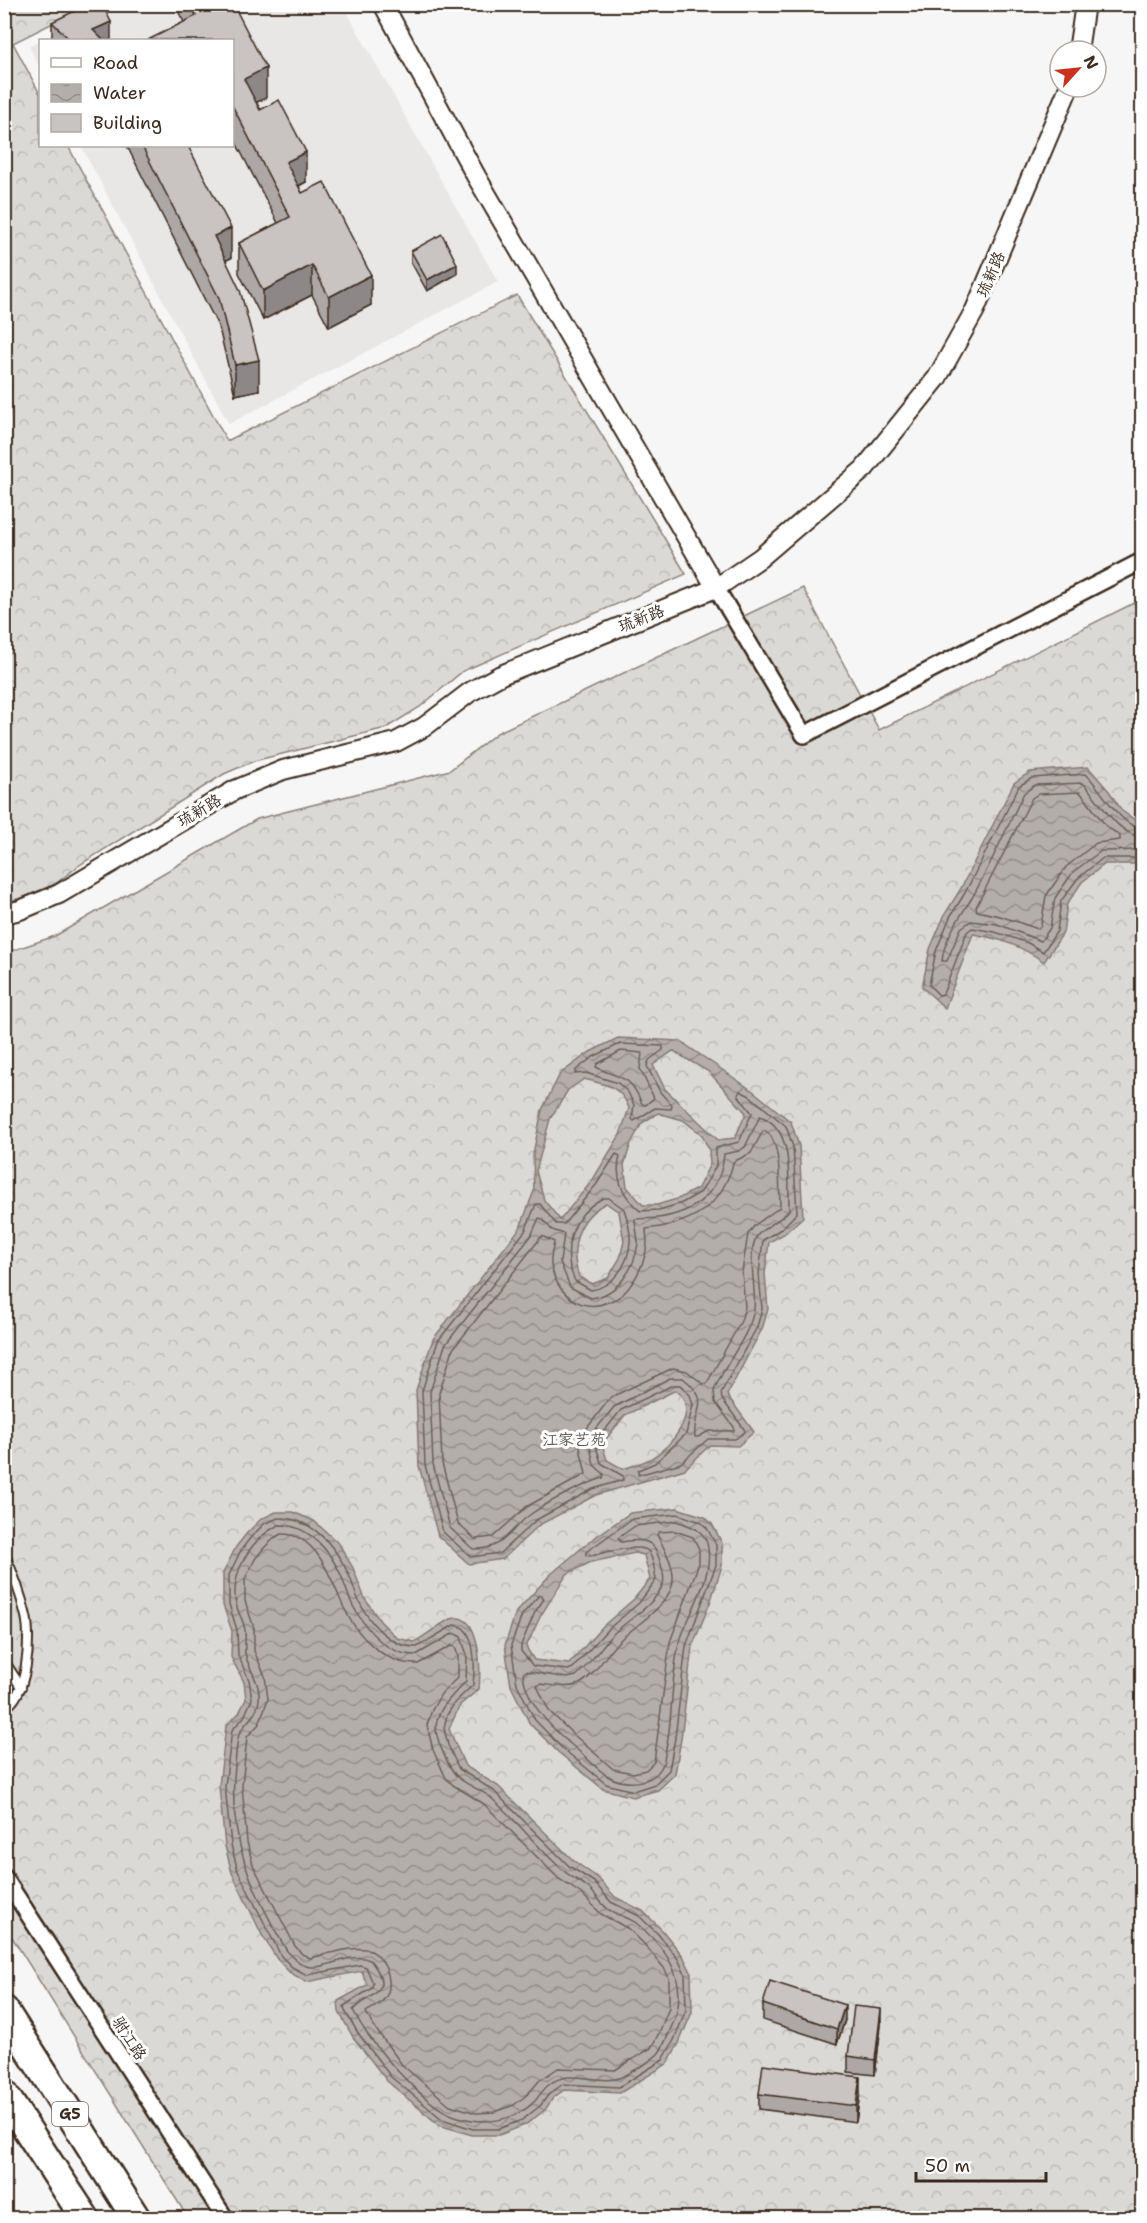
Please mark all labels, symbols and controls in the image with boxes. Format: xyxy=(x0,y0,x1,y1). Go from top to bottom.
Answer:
legend xyxy=(39,39,234,147)
north arrow xyxy=(1048,39,1108,99)
text: Road xyxy=(93,51,138,75)
text: N xyxy=(1079,52,1103,73)
text: Water xyxy=(93,81,146,105)
text: Building xyxy=(93,111,162,135)
street label: 琉新路 xyxy=(971,248,1010,300)
street label: 琉新路 xyxy=(615,600,667,637)
street label: 琉新路 xyxy=(173,789,225,832)
park label: 江家艺苑 xyxy=(542,1429,606,1450)
street label: 驸江路 xyxy=(108,2012,151,2064)
road number: G5 xyxy=(52,2102,88,2126)
scale bar xyxy=(916,2145,1046,2183)
text: 50 m xyxy=(925,2154,970,2178)

